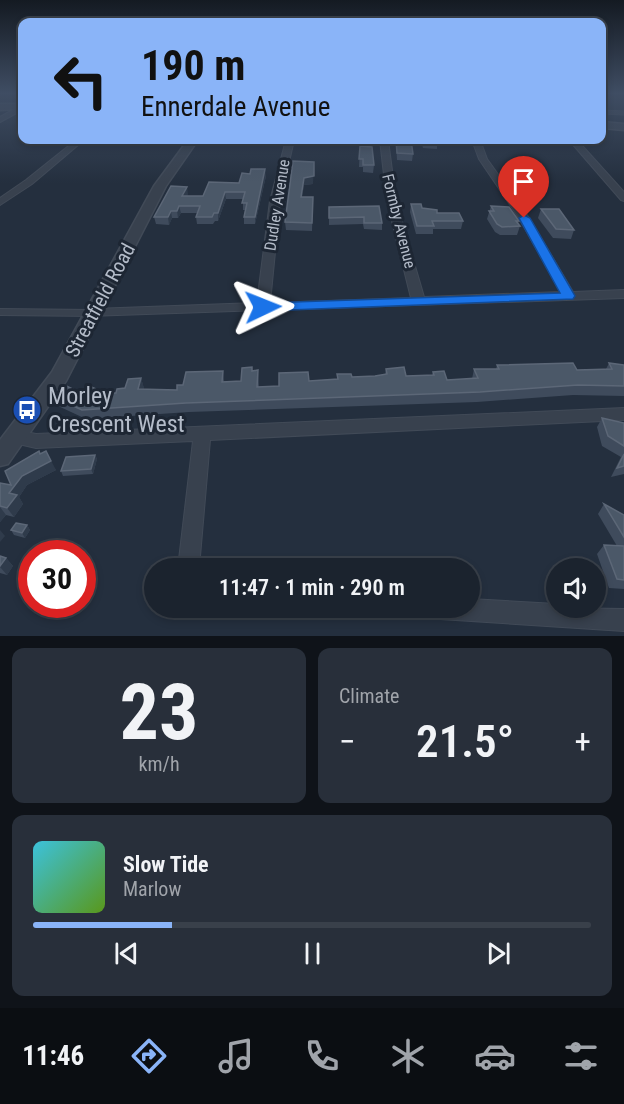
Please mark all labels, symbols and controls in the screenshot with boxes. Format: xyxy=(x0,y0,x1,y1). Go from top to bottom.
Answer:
text: 190 m xyxy=(141,41,246,90)
icon: left xyxy=(42,42,120,120)
text: Ennerdale Avenue xyxy=(141,91,330,123)
pin xyxy=(498,156,549,218)
street label: Dudley Avenue xyxy=(260,158,294,252)
icon: arrive xyxy=(507,165,540,198)
street label: Formby Avenue xyxy=(378,172,420,270)
street label: Streatfield Road xyxy=(60,239,140,361)
position arrow xyxy=(231,275,295,339)
place label: Morley Crescent West xyxy=(48,382,185,438)
bus stop icon: Morley Crescent West xyxy=(11,394,43,426)
speed limit sign: 30 xyxy=(18,540,96,618)
map controls xyxy=(546,558,606,618)
button: sound xyxy=(546,558,606,618)
text: 11:47 · 1 min · 290 m xyxy=(219,575,405,600)
text: 23 xyxy=(120,667,198,758)
text: Climate xyxy=(339,684,399,708)
text: 21.5° xyxy=(416,715,514,768)
text: − xyxy=(339,722,356,761)
text: + xyxy=(575,722,591,761)
text: km/h xyxy=(138,752,180,776)
text: Slow Tide xyxy=(123,852,209,877)
text: Marlow xyxy=(123,877,181,901)
icon: previous xyxy=(110,937,143,970)
icon: pause xyxy=(296,937,329,970)
icon: next xyxy=(482,937,515,970)
icon: directions xyxy=(128,1035,170,1077)
icon: music xyxy=(215,1035,257,1077)
icon: phone xyxy=(301,1035,343,1077)
icon: climate xyxy=(387,1035,429,1077)
icon: car xyxy=(474,1035,516,1077)
icon: filters xyxy=(560,1035,602,1077)
text: 11:46 xyxy=(22,1040,84,1072)

